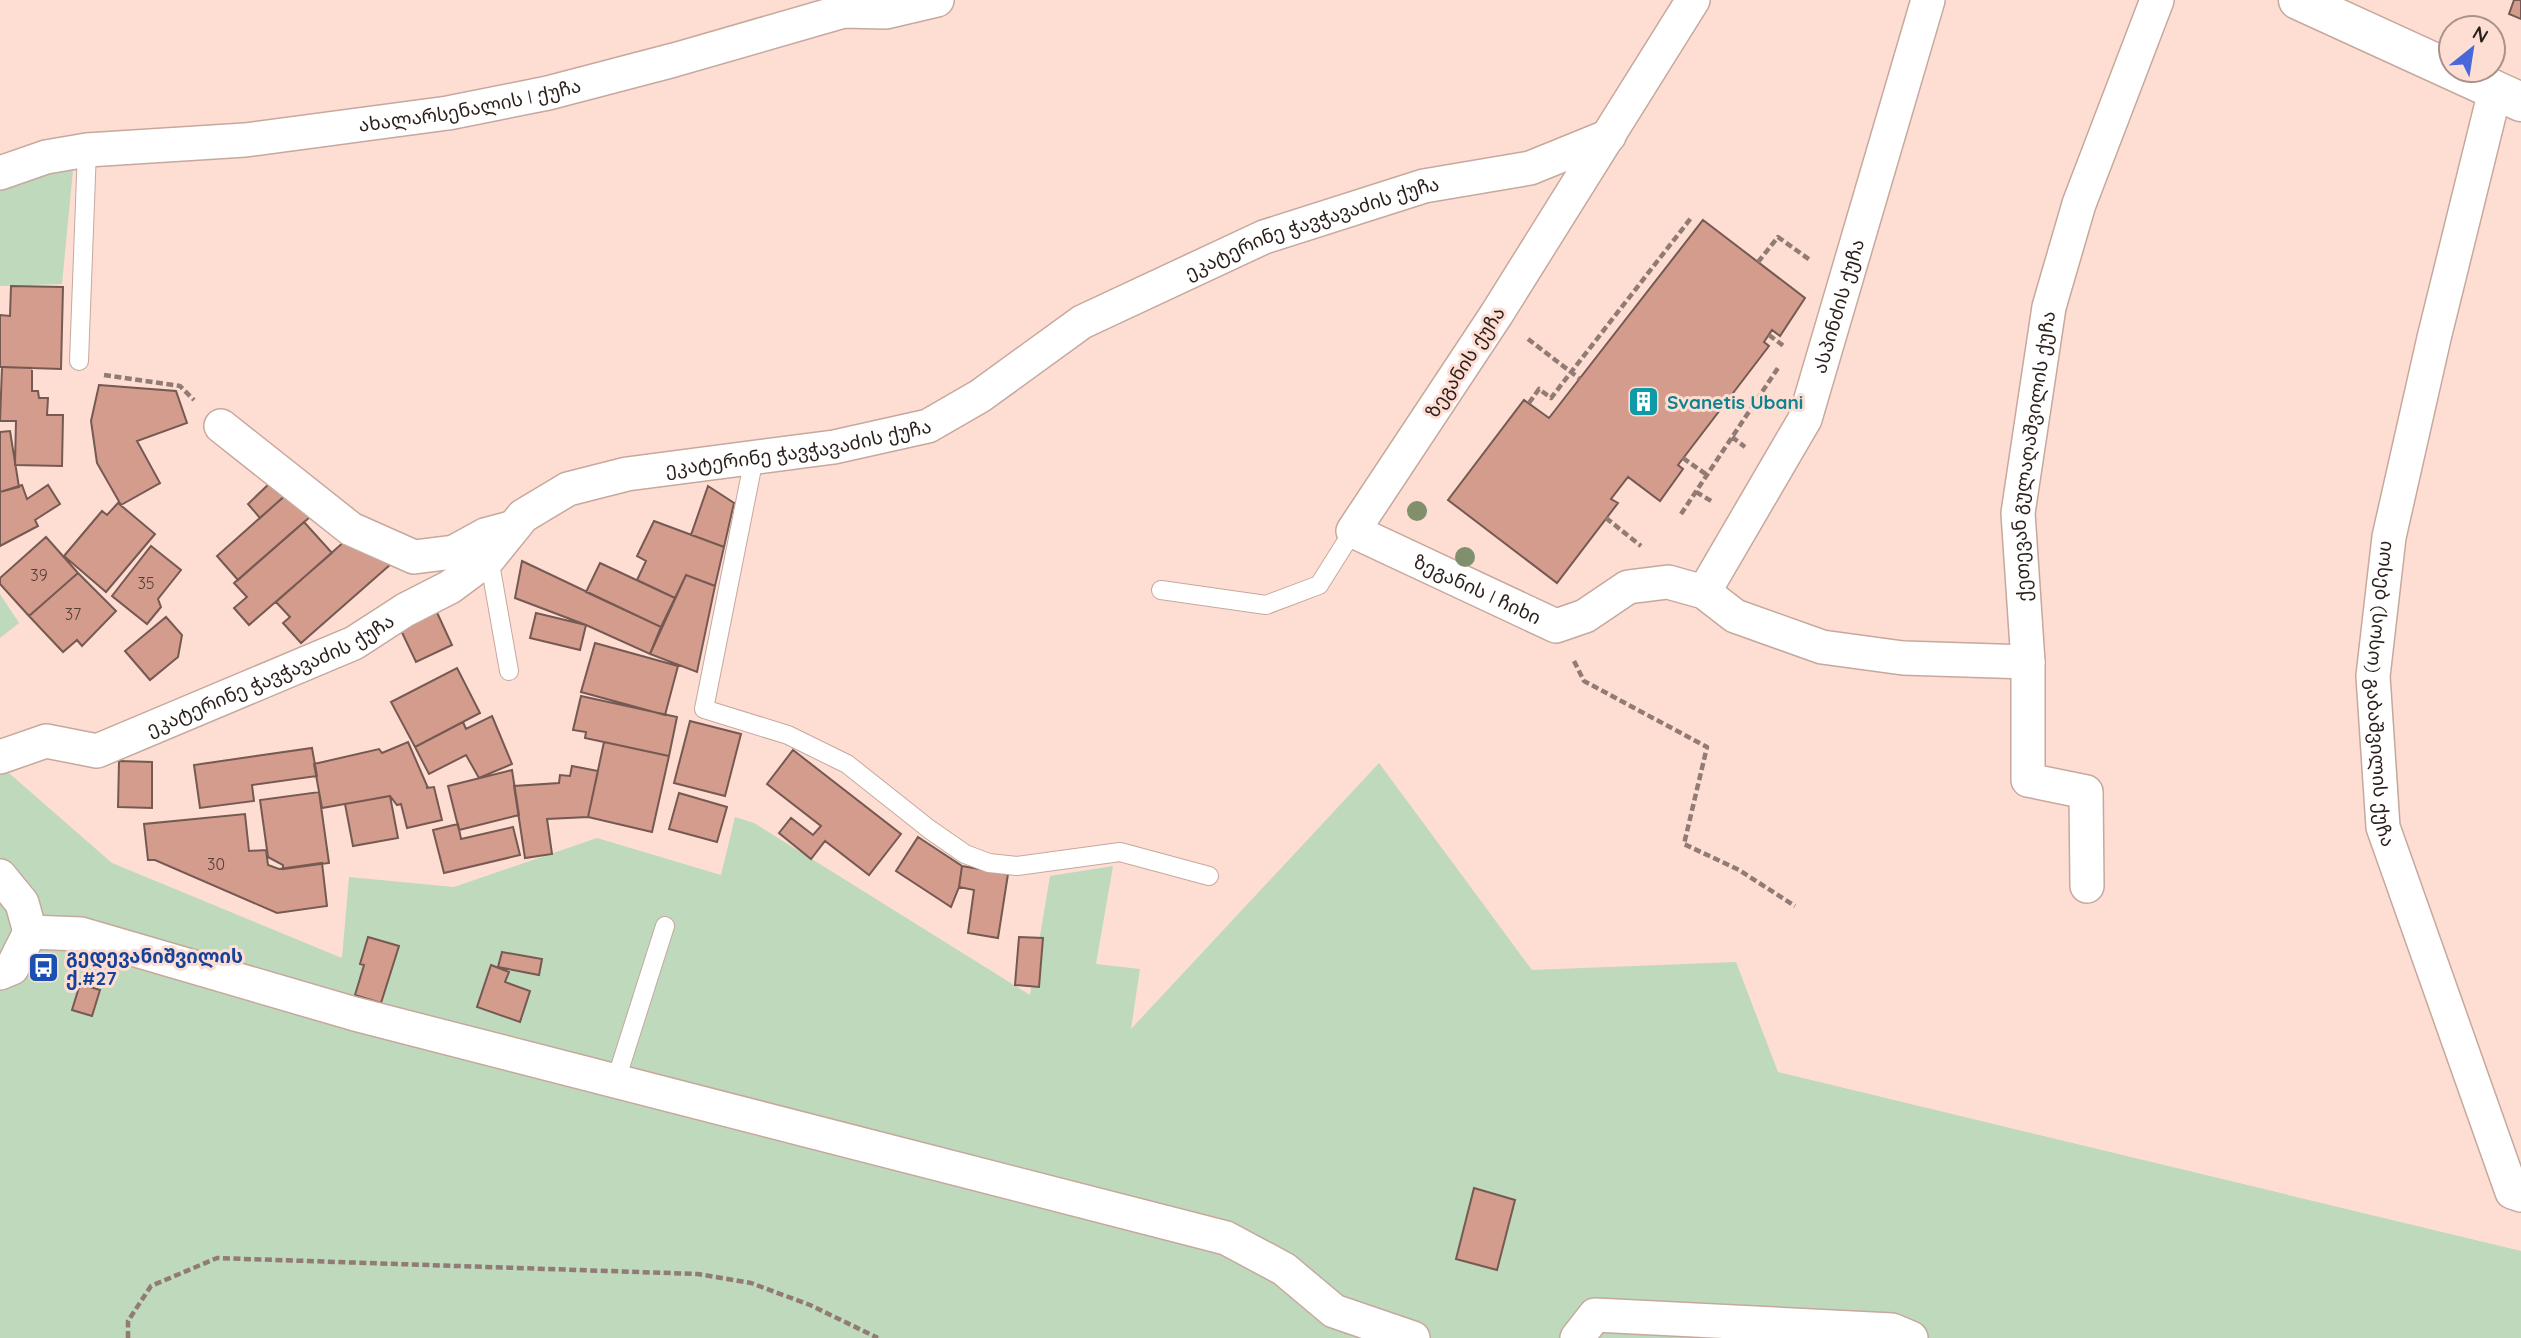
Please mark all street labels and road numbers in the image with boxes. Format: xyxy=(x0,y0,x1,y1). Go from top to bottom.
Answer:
street label: ახალარსენალის I ქუჩა xyxy=(357,73,583,137)
street label: ეკატერინე ჭავჭავაძის ქუჩა xyxy=(1181,172,1441,284)
street label: ასპინძის ქუჩა xyxy=(1807,236,1869,376)
street label: ზეგანის ქუჩა xyxy=(1420,302,1510,422)
street label: ქეთევან გულაღაშვილის ქუჩა xyxy=(2006,309,2060,603)
street label: ეკატერინე ჭავჭავაძის ქუჩა xyxy=(664,414,933,481)
street label: იოსებ (სოსო) გაბაშვილის ქუჩა xyxy=(2361,540,2401,850)
street label: ზეგანის I ჩიხი xyxy=(1410,549,1545,629)
street label: ეკატერინე ჭავჭავაძის ქუჩა xyxy=(143,608,398,741)

